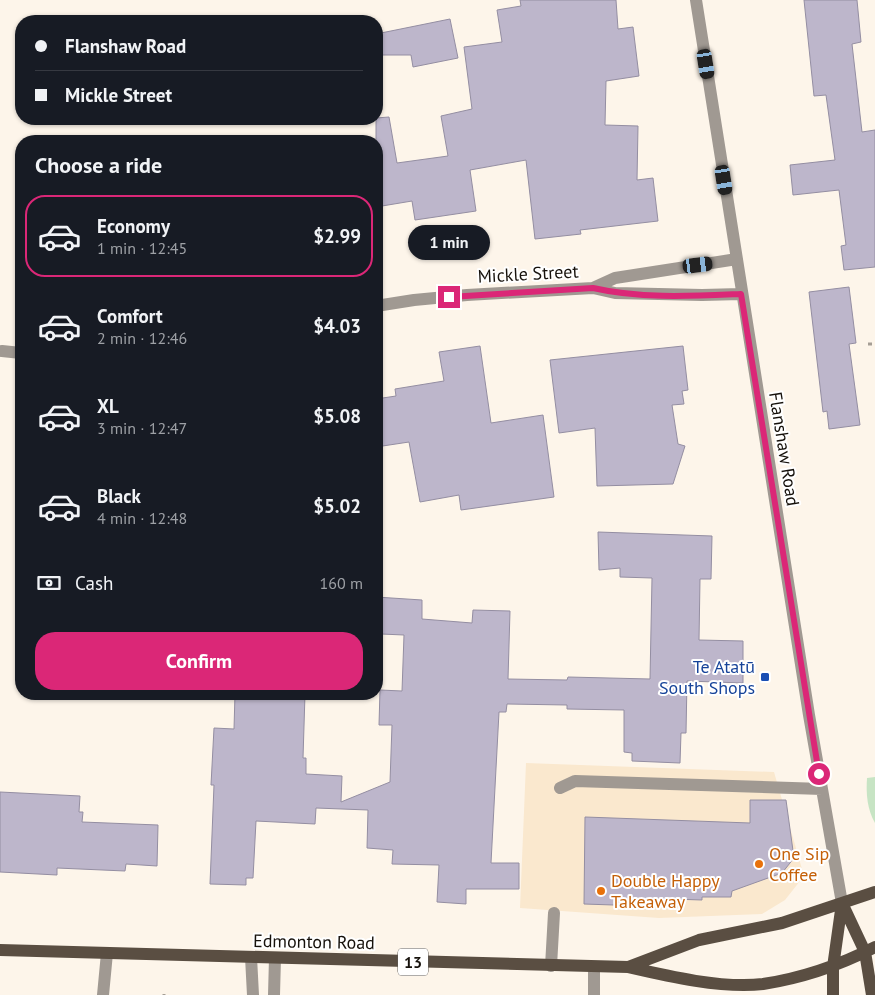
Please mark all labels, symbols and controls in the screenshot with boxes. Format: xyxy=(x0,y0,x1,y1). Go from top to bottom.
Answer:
text: Flanshaw Road xyxy=(65,34,186,58)
car xyxy=(696,48,715,80)
text: Mickle Street xyxy=(65,83,172,107)
text: Choose a ride xyxy=(35,151,162,179)
car xyxy=(714,164,733,196)
icon: car xyxy=(37,214,82,259)
text: Economy xyxy=(97,214,170,238)
text: $2.99 xyxy=(313,224,361,248)
callout: 1 min xyxy=(408,224,490,260)
text: 1 min xyxy=(429,232,469,252)
text: 1 min · 12:45 xyxy=(97,238,187,258)
car xyxy=(682,256,713,274)
street label: Mickle Street xyxy=(477,259,579,288)
route end xyxy=(438,286,460,308)
icon: car xyxy=(37,304,82,349)
text: Comfort xyxy=(97,304,163,328)
text: $4.03 xyxy=(313,314,361,338)
text: 2 min · 12:46 xyxy=(97,328,187,348)
street label: Flanshaw Road xyxy=(764,390,805,508)
icon: car xyxy=(37,394,82,439)
text: XL xyxy=(97,394,119,418)
text: $5.08 xyxy=(313,404,361,428)
text: 3 min · 12:47 xyxy=(97,418,187,438)
icon: car xyxy=(37,484,82,529)
text: Black xyxy=(97,484,141,508)
text: $5.02 xyxy=(313,494,361,518)
text: 4 min · 12:48 xyxy=(97,508,187,528)
icon: cash xyxy=(35,569,63,597)
text: Cash xyxy=(75,571,113,595)
text: 160 m xyxy=(320,573,363,593)
button: Confirm xyxy=(35,632,363,690)
place label: Te Atatū South Shops xyxy=(659,655,755,699)
marker: Te Atatū South Shops xyxy=(759,671,771,683)
route start xyxy=(808,763,830,785)
place label: One Sip Coffee xyxy=(769,842,829,886)
marker: One Sip Coffee xyxy=(753,858,765,870)
place label: Double Happy Takeaway xyxy=(611,869,720,913)
marker: Double Happy Takeaway xyxy=(595,885,607,897)
street label: Edmonton Road xyxy=(253,929,375,954)
road number: 13 xyxy=(398,949,428,976)

